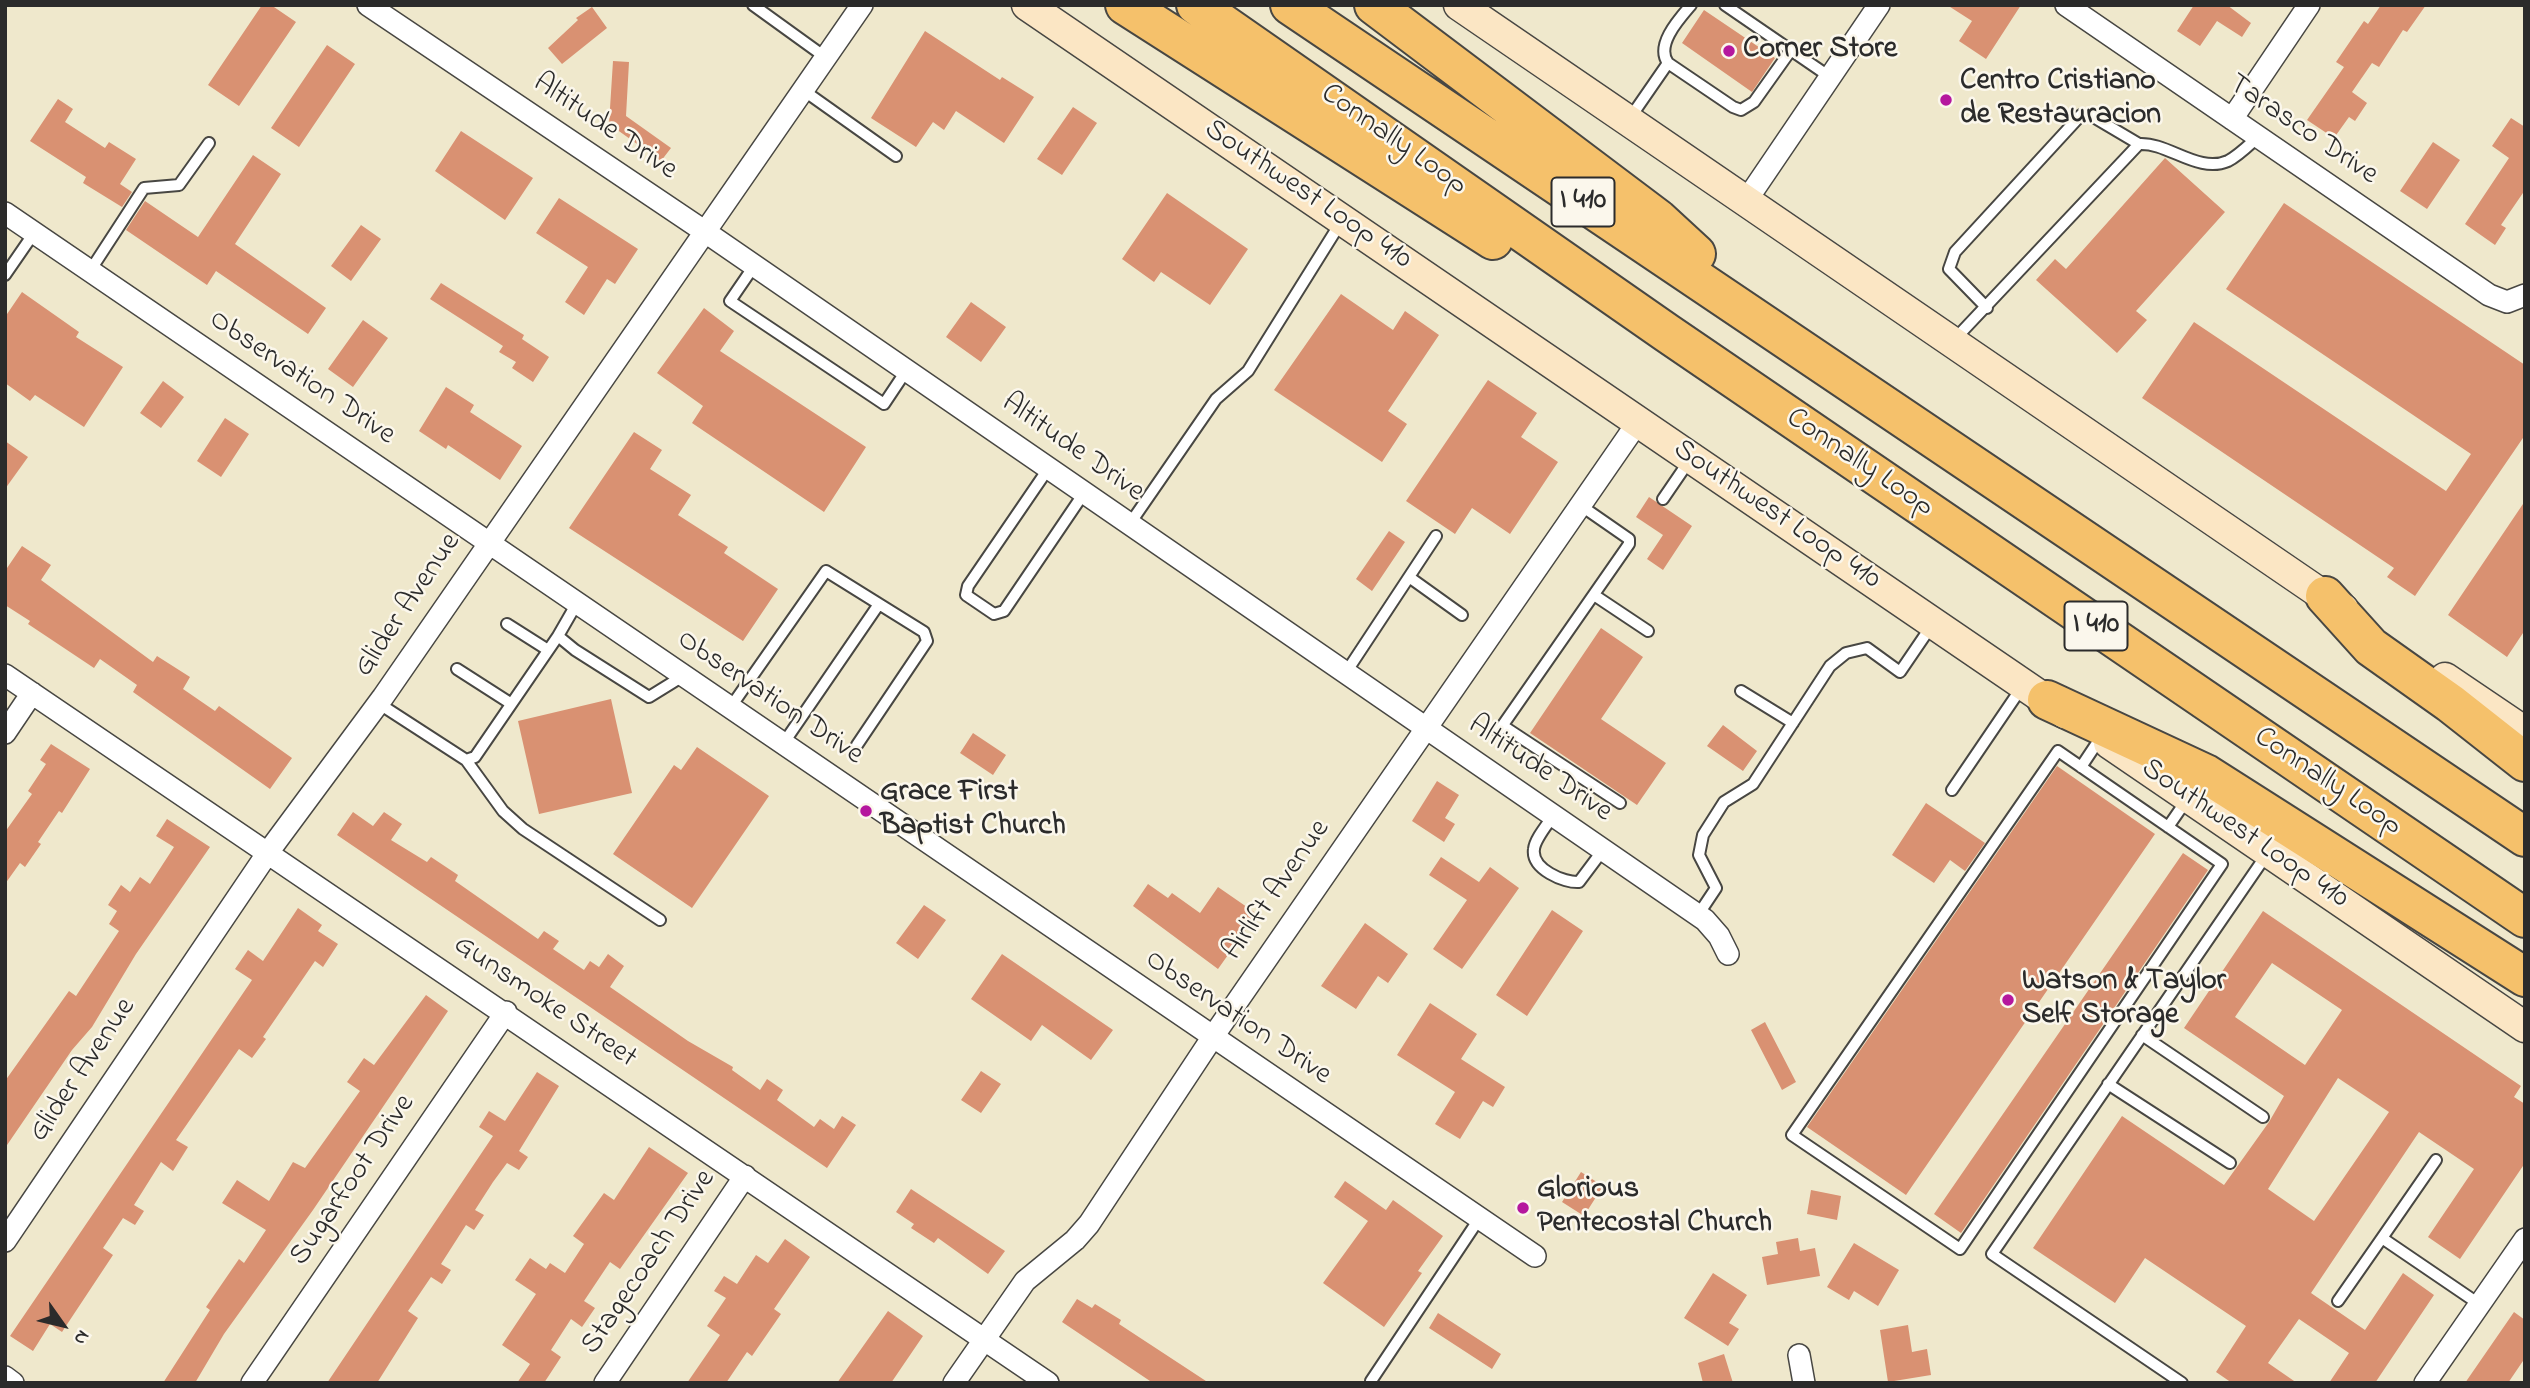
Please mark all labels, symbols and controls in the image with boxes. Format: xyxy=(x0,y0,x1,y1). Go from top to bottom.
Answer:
place label: Corner Store xyxy=(1743,33,1897,69)
marker: Corner Store xyxy=(1721,43,1737,59)
place label: Centro Cristiano de Restauracion xyxy=(1960,65,2161,136)
street label: Altitude Drive xyxy=(525,66,683,190)
street label: Tarasco Drive xyxy=(2220,68,2384,194)
street label: Connally Loop xyxy=(1313,77,1473,205)
marker: Centro Cristiano de Restauracion xyxy=(1938,92,1954,108)
street label: Southwest Loop 410 xyxy=(1196,113,1418,279)
road number: I 410 xyxy=(1552,178,1614,227)
street label: Observation Drive xyxy=(201,303,401,455)
street label: Altitude Drive xyxy=(993,386,1151,512)
street label: Connally Loop xyxy=(1778,401,1940,527)
street label: Southwest Loop 410 xyxy=(1665,433,1887,599)
street label: Glider Avenue xyxy=(348,527,470,685)
road number: I 410 xyxy=(2064,602,2128,650)
street label: Observation Drive xyxy=(669,623,869,775)
street label: Altitude Drive xyxy=(1460,708,1618,832)
street label: Connally Loop xyxy=(2246,720,2408,846)
street label: Southwest Loop 410 xyxy=(2133,752,2355,918)
place label: Grace First Baptist Church xyxy=(880,776,1066,846)
marker: Grace First Baptist Church xyxy=(858,803,874,819)
street label: Airlift Avenue xyxy=(1216,814,1340,968)
street label: Gunsmoke Street xyxy=(445,928,643,1078)
street label: Observation Drive xyxy=(1137,943,1337,1095)
place label: Watson & Taylor Self Storage xyxy=(2022,965,2226,1036)
street label: Glider Avenue xyxy=(23,992,145,1150)
marker: Watson & Taylor Self Storage xyxy=(2000,992,2016,1008)
street label: Sugarfoot Drive xyxy=(283,1088,425,1274)
street label: Stagecoach Drive xyxy=(575,1164,725,1362)
place label: Glorious Pentecostal Church xyxy=(1537,1173,1772,1244)
marker: Glorious Pentecostal Church xyxy=(1515,1200,1531,1216)
north arrow xyxy=(28,1290,98,1360)
text: N xyxy=(66,1324,96,1350)

